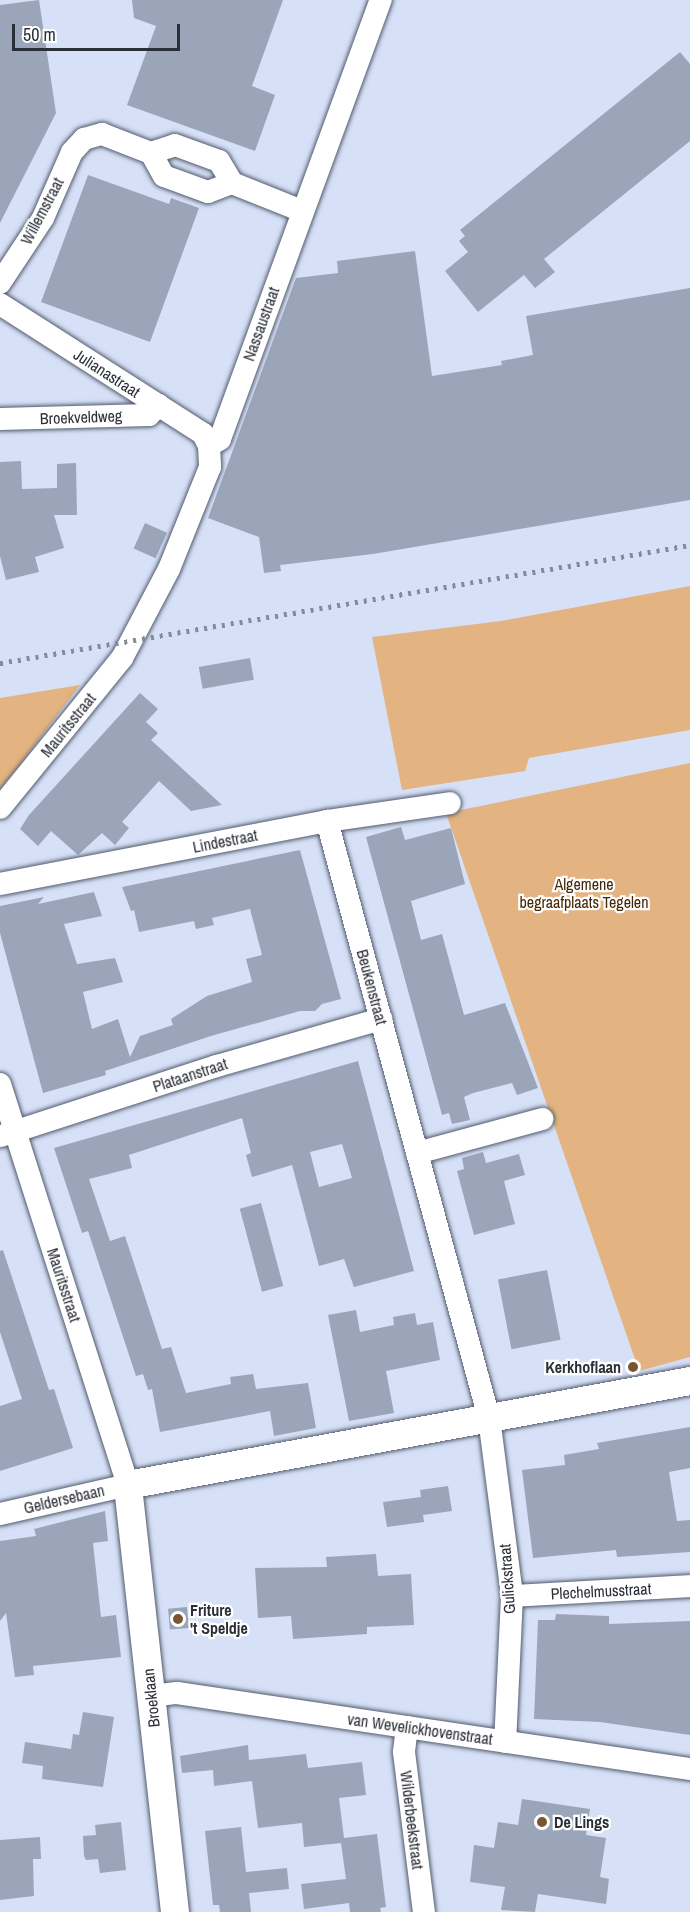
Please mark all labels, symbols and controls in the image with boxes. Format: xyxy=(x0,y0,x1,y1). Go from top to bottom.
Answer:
scale bar xyxy=(15,12,183,50)
text: 50 m xyxy=(23,22,56,47)
street label: Willemstraat xyxy=(16,174,68,248)
street label: Nassaustraat xyxy=(239,284,283,364)
street label: Julianastraat xyxy=(70,344,144,402)
street label: Broekveldweg xyxy=(39,406,123,428)
street label: Mauritsstraat xyxy=(36,689,100,761)
street label: Lindestraat xyxy=(191,825,259,857)
park label: Algemene begraafplaats Tegelen xyxy=(519,874,649,912)
street label: Beukenstraat xyxy=(353,947,391,1027)
street label: Plataanstraat xyxy=(150,1054,230,1096)
street label: Mauritsstraat xyxy=(43,1246,85,1324)
place label: Kerkhoflaan xyxy=(545,1357,621,1377)
marker: Kerkhoflaan xyxy=(626,1360,640,1374)
street label: Geldersebaan xyxy=(22,1480,106,1518)
street label: Gulickstraat xyxy=(495,1543,519,1615)
street label: Plechelmusstraat xyxy=(550,1579,652,1603)
place label: Friture 't Speldje xyxy=(190,1600,248,1638)
marker: Friture 't Speldje xyxy=(171,1612,185,1626)
street label: Broeklaan xyxy=(138,1668,164,1728)
street label: van Wevelickhovenstraat xyxy=(346,1709,494,1749)
street label: Wilderbeekstraat xyxy=(396,1770,428,1870)
place label: De Lings xyxy=(554,1812,609,1832)
marker: De Lings xyxy=(535,1815,549,1829)

